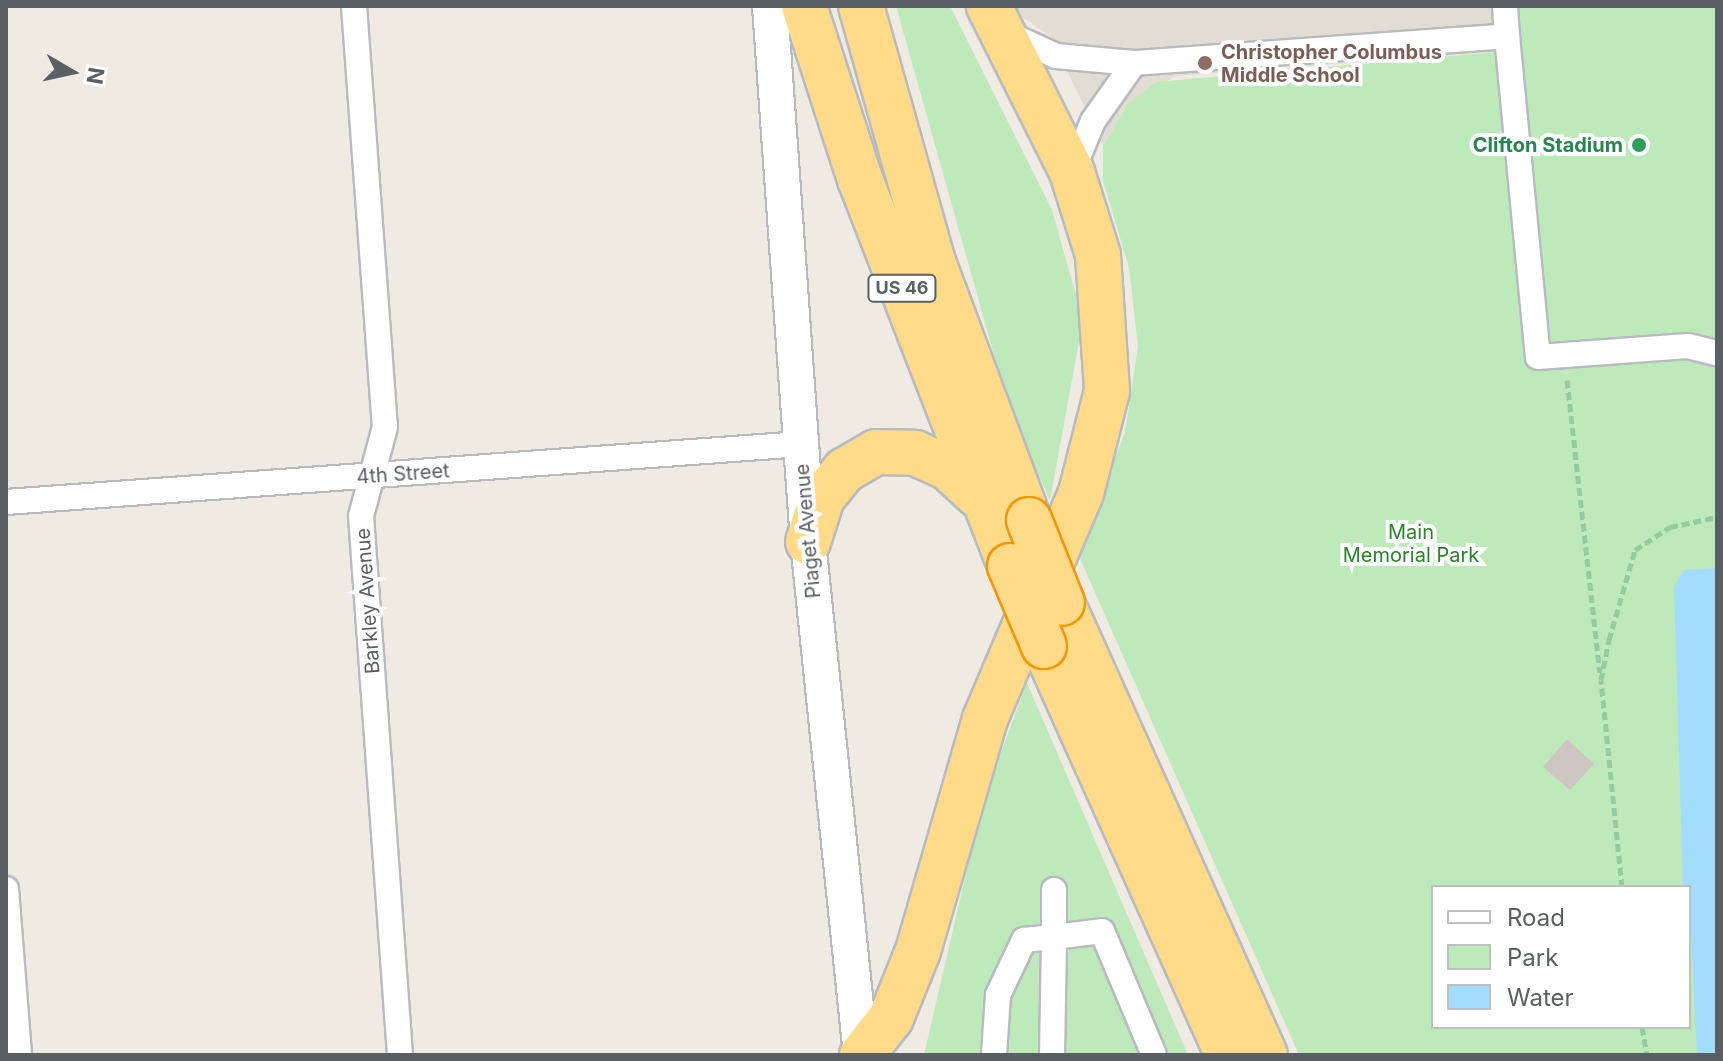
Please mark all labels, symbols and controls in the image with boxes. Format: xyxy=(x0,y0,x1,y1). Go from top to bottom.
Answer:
north arrow xyxy=(32,32,112,112)
place label: Christopher Columbus Middle School xyxy=(1221,40,1442,87)
marker: Christopher Columbus Middle School xyxy=(1196,54,1214,72)
text: N xyxy=(82,65,110,86)
place label: Clifton Stadium xyxy=(1473,133,1623,157)
marker: Clifton Stadium xyxy=(1630,136,1648,154)
road number: US 46 xyxy=(866,274,938,302)
street label: 4th Street xyxy=(356,459,450,489)
street label: Piaget Avenue xyxy=(790,463,826,599)
park label: Main Memorial Park xyxy=(1343,520,1479,567)
street label: Barkley Avenue xyxy=(351,527,385,675)
legend xyxy=(1431,885,1691,1029)
text: Road xyxy=(1507,903,1565,932)
text: Park xyxy=(1507,943,1558,972)
text: Water xyxy=(1507,983,1574,1012)

